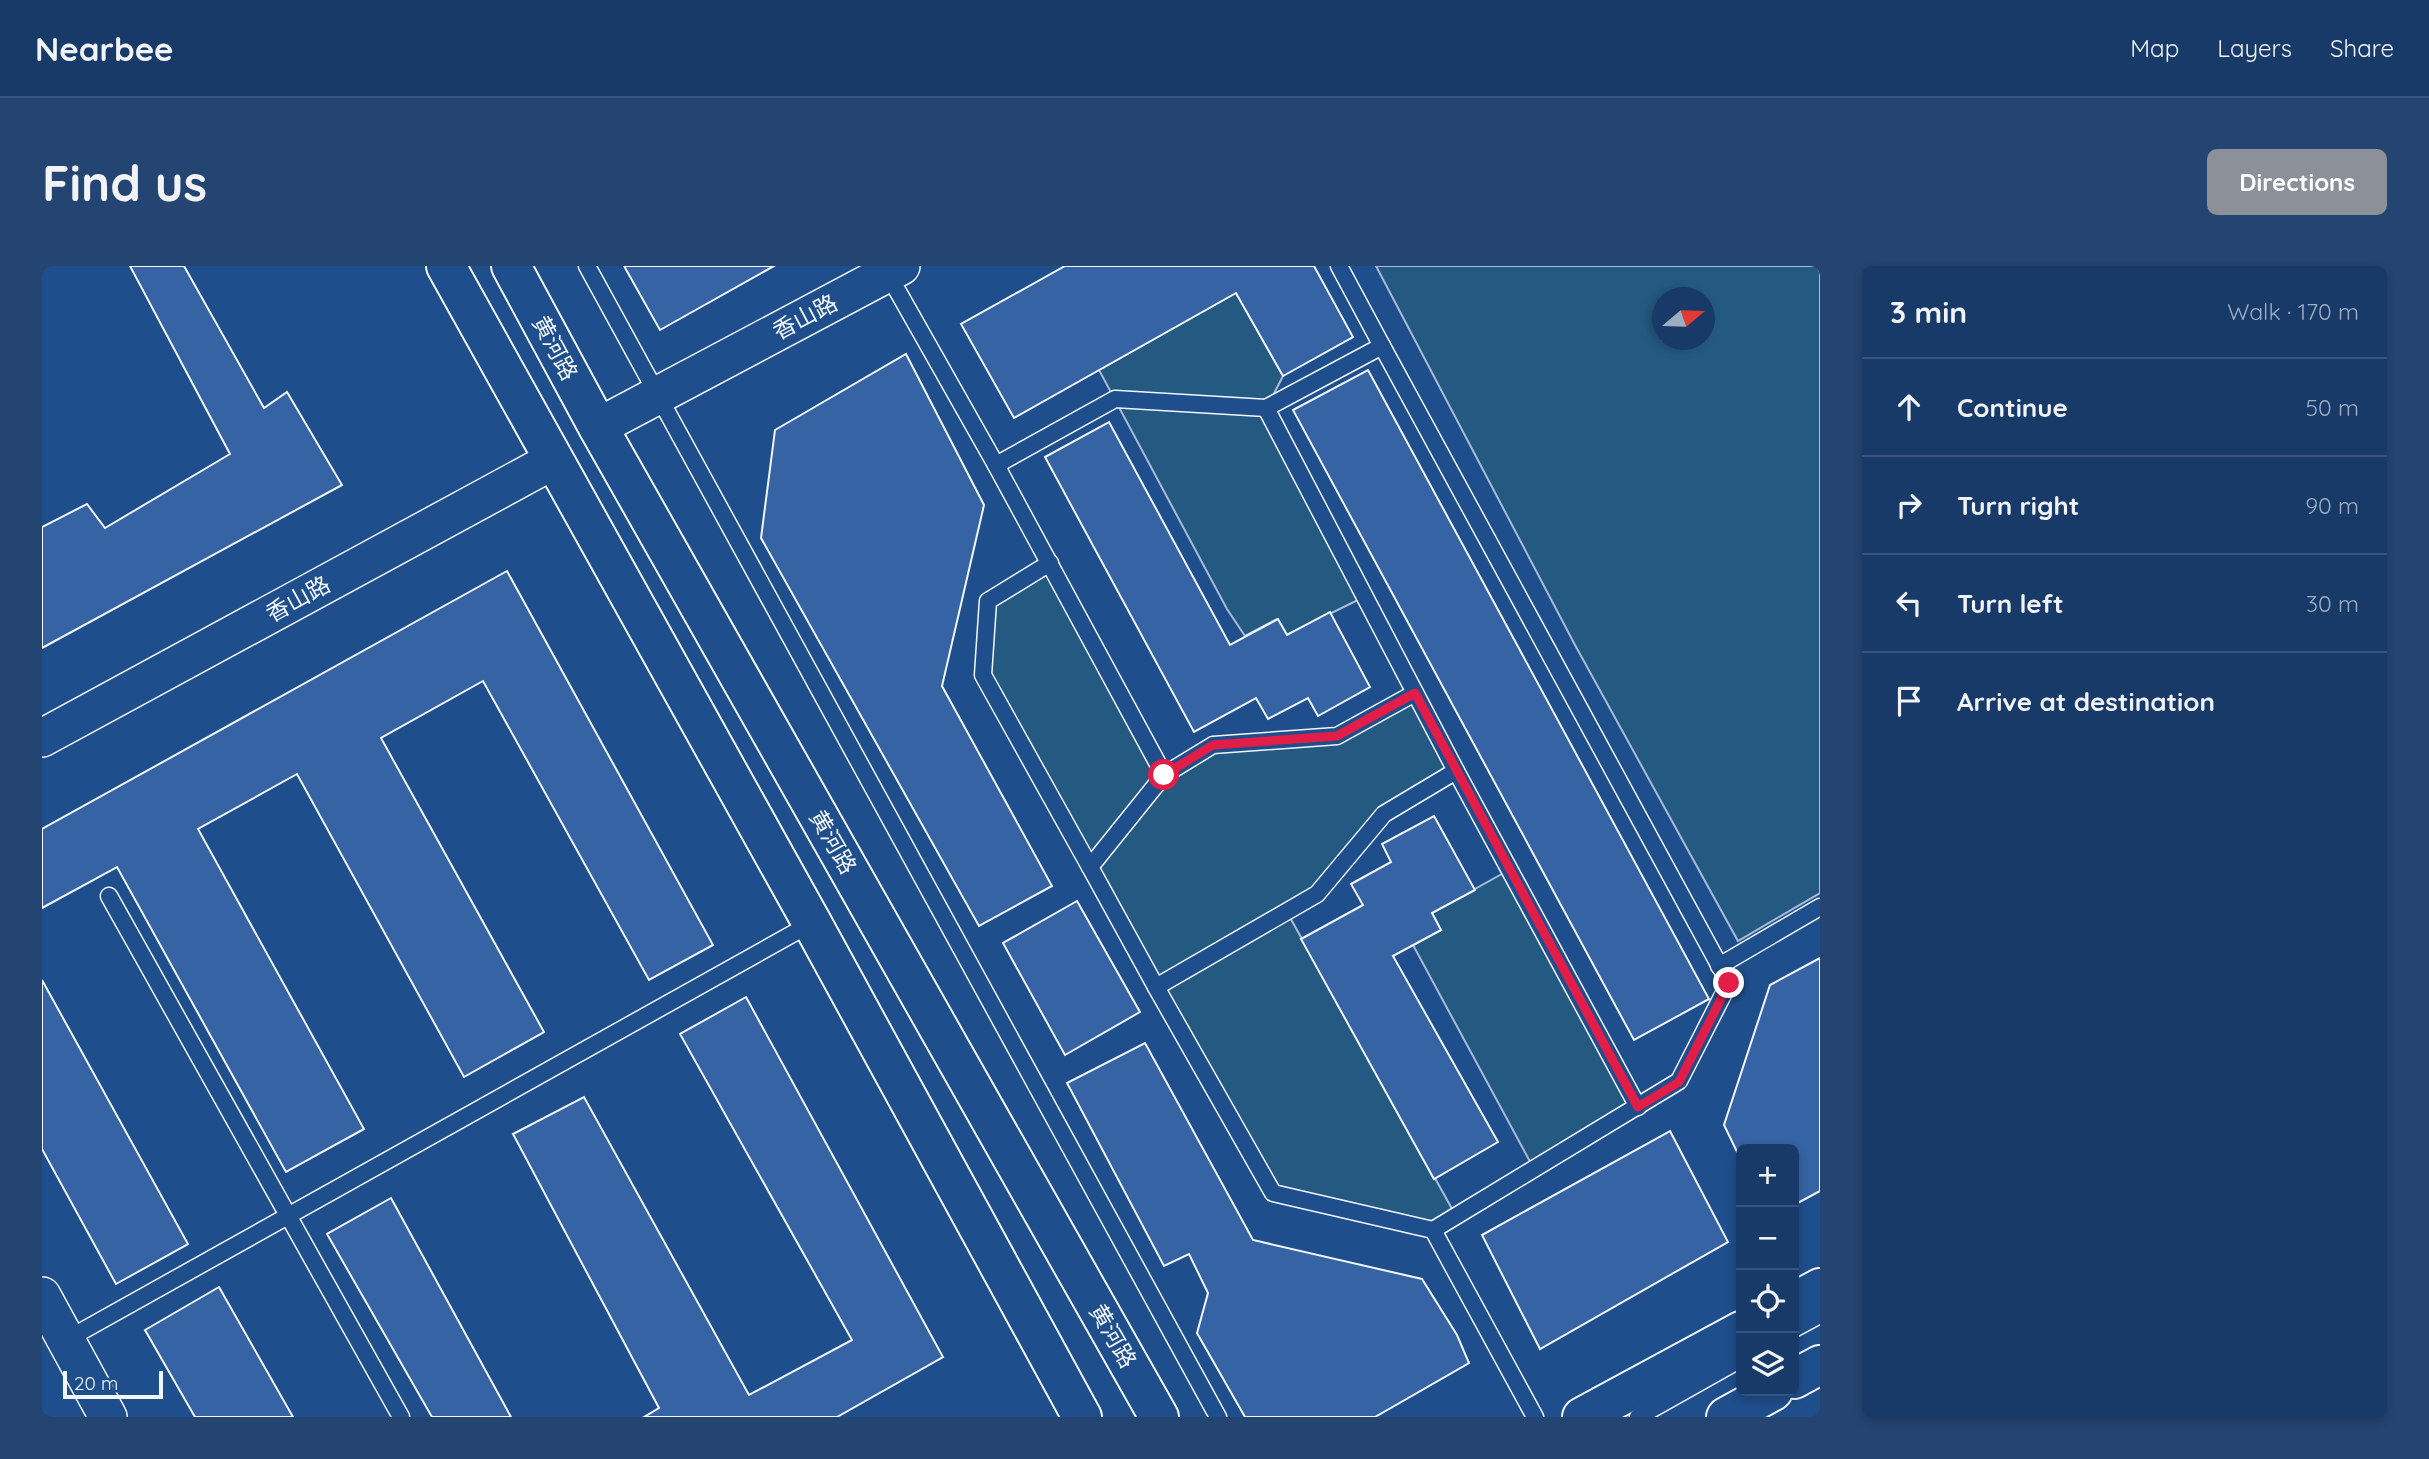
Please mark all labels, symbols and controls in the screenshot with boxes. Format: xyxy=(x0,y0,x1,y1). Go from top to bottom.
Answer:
text: Nearbee xyxy=(35,28,174,69)
text: Map xyxy=(2130,33,2179,63)
text: Layers xyxy=(2217,33,2292,63)
text: Share xyxy=(2330,33,2394,63)
button: Directions xyxy=(2207,149,2387,215)
text: Find us xyxy=(42,152,207,213)
north arrow xyxy=(1652,287,1715,350)
street label: 香山路 xyxy=(767,288,842,346)
text: 3 min xyxy=(1890,293,1967,331)
text: Walk · 170 m xyxy=(2227,297,2359,326)
street label: 黄河路 xyxy=(526,310,584,385)
icon: ahead xyxy=(1890,388,1928,426)
text: Continue xyxy=(1957,391,2068,424)
text: 50 m xyxy=(2306,393,2359,422)
icon: right xyxy=(1890,486,1928,524)
text: Turn right xyxy=(1957,489,2079,522)
text: 90 m xyxy=(2305,491,2359,520)
street label: 香山路 xyxy=(261,569,335,628)
icon: left xyxy=(1890,584,1928,622)
text: Turn left xyxy=(1957,587,2064,620)
text: 30 m xyxy=(2306,589,2359,618)
icon: arrive xyxy=(1890,682,1928,720)
text: Arrive at destination xyxy=(1957,685,2215,718)
route start xyxy=(1148,759,1179,790)
street label: 黄河路 xyxy=(804,805,863,879)
route end xyxy=(1713,967,1744,998)
map controls xyxy=(1736,1144,1799,1396)
button: + xyxy=(1736,1144,1799,1207)
button: − xyxy=(1736,1207,1799,1270)
button: locate xyxy=(1736,1270,1799,1333)
street label: 黄河路 xyxy=(1084,1299,1143,1373)
button: layers xyxy=(1736,1333,1799,1396)
scale bar xyxy=(63,1368,163,1400)
text: 20 m xyxy=(74,1371,118,1395)

